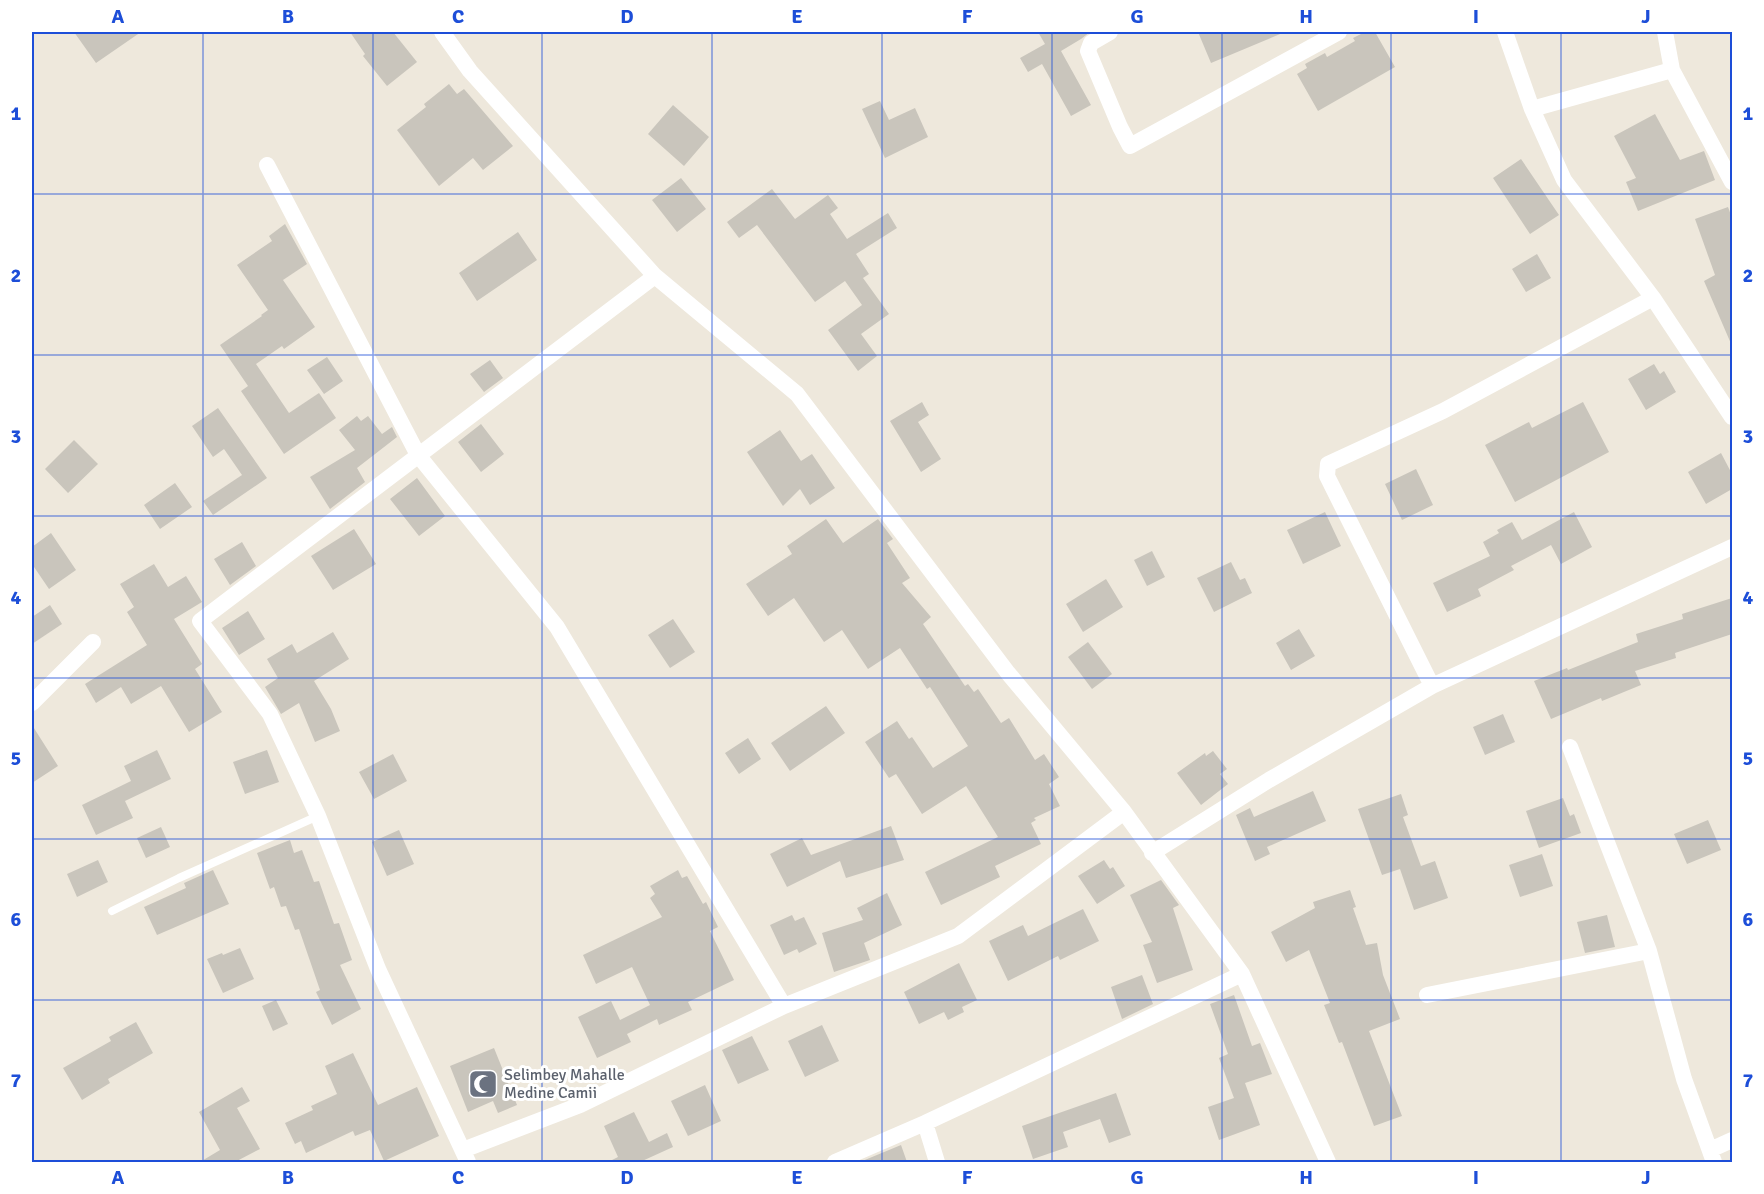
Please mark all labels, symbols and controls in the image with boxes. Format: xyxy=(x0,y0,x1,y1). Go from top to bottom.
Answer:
text: A xyxy=(112,4,125,29)
text: B xyxy=(282,4,294,29)
text: C xyxy=(452,4,464,29)
text: D xyxy=(620,4,634,29)
text: E xyxy=(791,4,803,29)
text: F xyxy=(962,4,973,29)
text: G xyxy=(1130,4,1144,29)
text: H xyxy=(1299,4,1313,29)
text: I xyxy=(1473,4,1479,29)
text: J xyxy=(1641,4,1651,29)
text: 1 xyxy=(11,101,22,126)
text: 1 xyxy=(1743,101,1754,126)
text: 2 xyxy=(11,263,21,288)
text: 2 xyxy=(1743,263,1753,288)
text: 3 xyxy=(11,424,21,449)
text: 3 xyxy=(1743,424,1753,449)
text: 4 xyxy=(11,585,22,610)
text: 4 xyxy=(1743,585,1754,610)
text: 5 xyxy=(11,746,21,771)
text: 5 xyxy=(1743,746,1753,771)
text: 6 xyxy=(11,907,22,932)
text: 6 xyxy=(1743,907,1754,932)
place label: Selimbey Mahalle Medine Camii xyxy=(504,1065,625,1103)
text: 7 xyxy=(11,1068,22,1093)
mosque icon: Selimbey Mahalle Medine Camii xyxy=(467,1068,499,1100)
text: 7 xyxy=(1743,1068,1754,1093)
text: A xyxy=(112,1165,125,1190)
text: B xyxy=(282,1165,294,1190)
text: C xyxy=(452,1165,464,1190)
text: D xyxy=(620,1165,634,1190)
text: E xyxy=(791,1165,803,1190)
text: F xyxy=(962,1165,973,1190)
text: G xyxy=(1130,1165,1144,1190)
text: H xyxy=(1299,1165,1313,1190)
text: I xyxy=(1473,1165,1479,1190)
text: J xyxy=(1641,1165,1651,1190)

